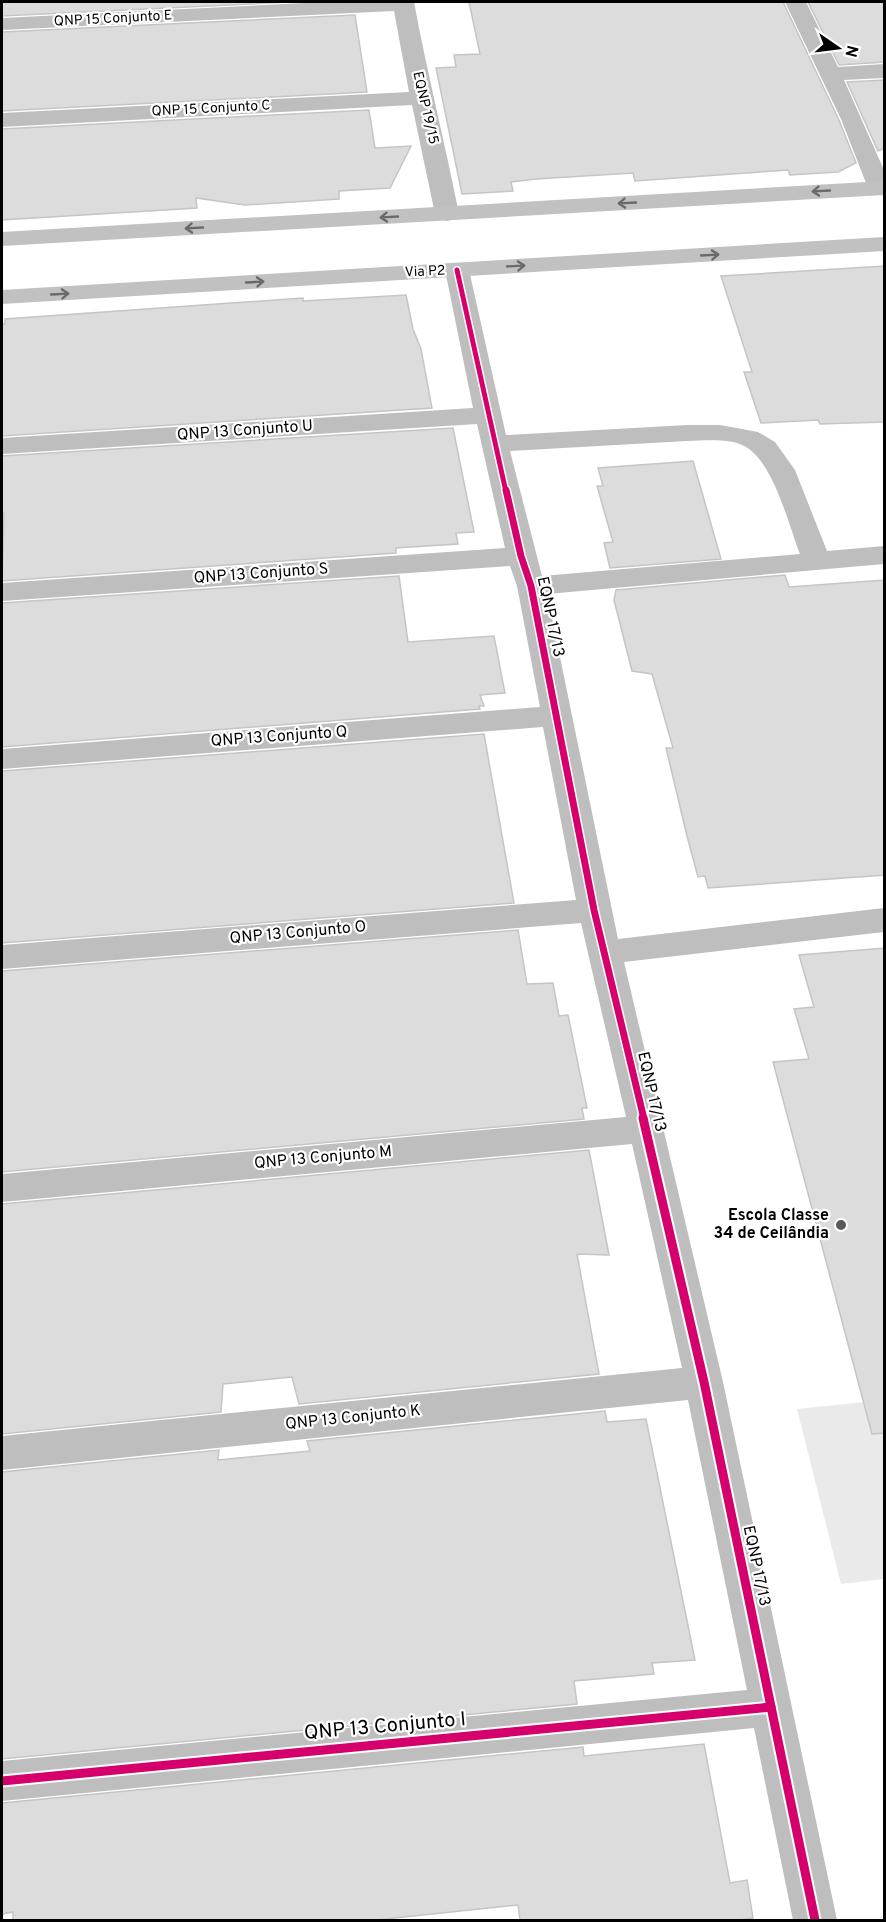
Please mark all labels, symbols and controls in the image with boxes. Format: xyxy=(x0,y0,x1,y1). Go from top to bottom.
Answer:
street label: QNP 15 Conjunto E xyxy=(53,7,173,31)
north arrow xyxy=(808,18,868,78)
text: N xyxy=(840,43,862,59)
street label: EQNP 19/15 xyxy=(408,70,442,146)
street label: QNP 15 Conjunto C xyxy=(151,97,271,121)
one-way arrow xyxy=(812,186,832,197)
one-way arrow xyxy=(617,198,637,209)
one-way arrow xyxy=(379,212,399,223)
one-way arrow xyxy=(184,223,204,234)
one-way arrow xyxy=(700,249,720,260)
one-way arrow xyxy=(505,261,525,272)
street label: Via P2 xyxy=(404,262,446,282)
one-way arrow xyxy=(244,276,264,287)
one-way arrow xyxy=(49,288,69,299)
street label: QNP 13 Conjunto U xyxy=(176,416,314,446)
street label: QNP 13 Conjunto S xyxy=(193,559,329,589)
street label: EQNP 17/13 xyxy=(532,575,568,659)
street label: QNP 13 Conjunto Q xyxy=(210,722,348,752)
street label: QNP 13 Conjunto O xyxy=(229,917,367,949)
street label: EQNP 17/13 xyxy=(632,1050,670,1134)
street label: QNP 13 Conjunto M xyxy=(253,1142,393,1174)
place label: Escola Classe 34 de Ceilândia xyxy=(714,1206,829,1244)
marker: Escola Classe 34 de Ceilândia xyxy=(834,1218,848,1232)
street label: QNP 13 Conjunto K xyxy=(284,1401,422,1435)
street label: EQNP 17/13 xyxy=(738,1524,774,1608)
street label: QNP 13 Conjunto I xyxy=(303,1707,467,1747)

